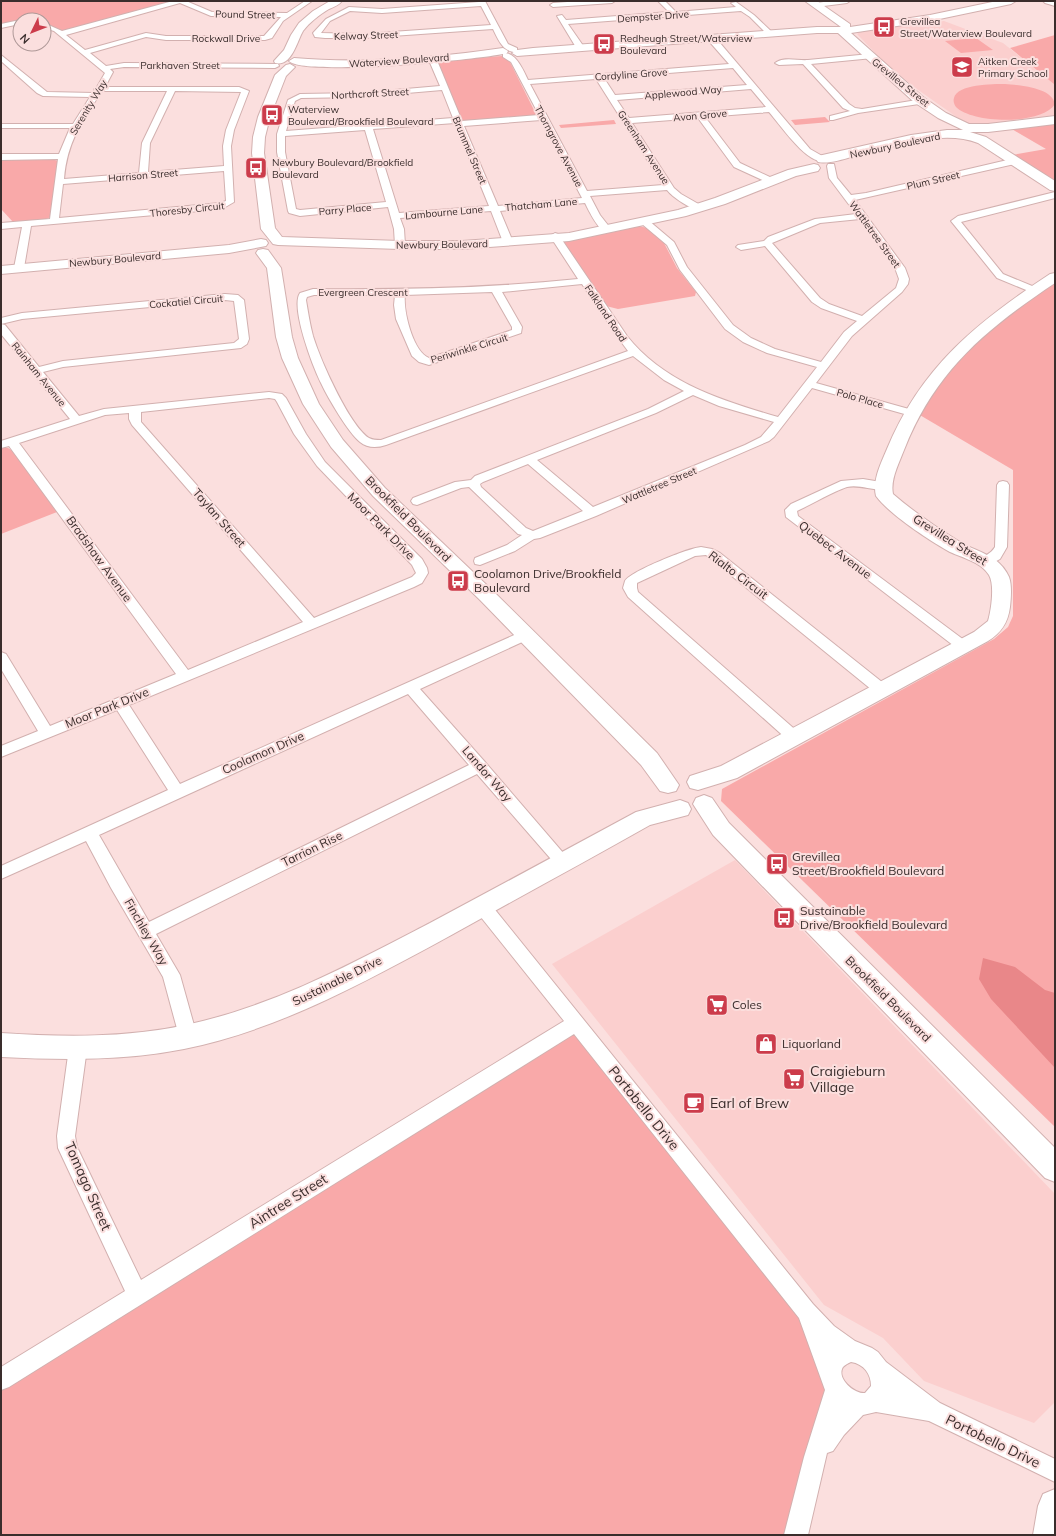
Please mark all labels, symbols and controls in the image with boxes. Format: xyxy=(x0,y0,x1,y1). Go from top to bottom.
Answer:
street label: Pound Street xyxy=(215,7,276,22)
street label: Dempster Drive xyxy=(617,8,689,25)
north arrow xyxy=(12,12,52,52)
bus stop icon: Grevillea Street/Waterview Boulevard xyxy=(871,14,897,40)
place label: Grevillea Street/Waterview Boulevard xyxy=(900,15,1032,40)
street label: Kelway Street xyxy=(334,28,399,43)
text: N xyxy=(17,31,33,47)
bus stop icon: Redheugh Street/Waterview Boulevard xyxy=(591,31,617,57)
street label: Rockwall Drive xyxy=(192,32,260,45)
place label: Redheugh Street/Waterview Boulevard xyxy=(620,32,753,57)
street label: Waterview Boulevard xyxy=(348,51,450,70)
school or university icon: Aitken Creek Primary School xyxy=(949,54,975,80)
street label: Grevillea Street xyxy=(869,55,933,110)
place label: Aitken Creek Primary School xyxy=(978,55,1048,80)
street label: Parkhaven Street xyxy=(140,59,220,72)
street label: Cordyline Grove xyxy=(594,65,668,84)
street label: Serenity Way xyxy=(67,77,110,137)
street label: Applewood Way xyxy=(644,83,723,102)
street label: Northcroft Street xyxy=(331,85,410,102)
bus stop icon: Waterview Boulevard/Brookfield Boulevard xyxy=(259,102,285,128)
place label: Waterview Boulevard/Brookfield Boulevard xyxy=(288,103,434,128)
street label: Thorngrove Avenue xyxy=(532,103,586,189)
street label: Avon Grove xyxy=(673,107,727,124)
street label: Greenham Avenue xyxy=(615,108,672,187)
street label: Brummel Street xyxy=(450,115,490,186)
street label: Newbury Boulevard xyxy=(849,130,941,161)
bus stop icon: Newbury Boulevard/Brookfield Boulevard xyxy=(243,155,269,181)
place label: Newbury Boulevard/Brookfield Boulevard xyxy=(272,156,413,181)
street label: Harrison Street xyxy=(108,166,179,185)
street label: Plum Street xyxy=(905,168,961,193)
street label: Thatcham Lane xyxy=(504,195,578,214)
street label: Wattletree Street xyxy=(846,198,903,271)
street label: Thoresby Circuit xyxy=(149,199,225,220)
street label: Parry Place xyxy=(318,201,372,218)
street label: Lambourne Lane xyxy=(405,203,483,222)
street label: Newbury Boulevard xyxy=(396,237,488,252)
street label: Newbury Boulevard xyxy=(69,249,161,270)
street label: Falkland Road xyxy=(582,282,630,344)
street label: Evergreen Crescent xyxy=(318,286,408,299)
street label: Cockatiel Circuit xyxy=(149,292,224,311)
street label: Periwinkle Circuit xyxy=(429,330,510,366)
street label: Rainham Avenue xyxy=(9,339,69,409)
street label: Polo Place xyxy=(835,386,885,411)
street label: Wattletree Street xyxy=(620,464,699,507)
street label: Brookfield Boulevard xyxy=(362,473,454,565)
street label: Taylan Street xyxy=(190,485,249,550)
street label: Moor Park Drive xyxy=(345,489,418,562)
street label: Grevillea Street xyxy=(910,511,990,568)
street label: Bradshaw Avenue xyxy=(63,513,136,605)
street label: Quebec Avenue xyxy=(796,517,875,582)
street label: Rialto Circuit xyxy=(706,547,771,602)
place label: Coolamon Drive/Brookfield Boulevard xyxy=(474,566,621,595)
bus stop icon: Coolamon Drive/Brookfield Boulevard xyxy=(445,568,471,594)
street label: Moor Park Drive xyxy=(63,684,151,731)
street label: Coolamon Drive xyxy=(220,728,306,777)
street label: Landor Way xyxy=(459,743,516,805)
street label: Tarrion Rise xyxy=(279,827,345,870)
place label: Grevillea Street/Brookfield Boulevard xyxy=(792,849,944,878)
bus stop icon: Grevillea Street/Brookfield Boulevard xyxy=(764,851,790,877)
street label: Finchley Way xyxy=(121,896,172,968)
place label: Sustainable Drive/Brookfield Boulevard xyxy=(800,903,948,932)
bus stop icon: Sustainable Drive/Brookfield Boulevard xyxy=(771,905,797,931)
street label: Sustainable Drive xyxy=(290,952,384,1009)
street label: Brookfield Boulevard xyxy=(842,953,934,1045)
supermarket icon: Coles xyxy=(704,992,730,1018)
place label: Coles xyxy=(732,997,762,1012)
shop icon: Liquorland xyxy=(753,1031,779,1057)
place label: Liquorland xyxy=(782,1036,841,1051)
street label: Portobello Drive xyxy=(605,1062,683,1154)
place label: Craigieburn Village xyxy=(810,1062,885,1096)
supermarket icon: Craigieburn Village xyxy=(781,1066,807,1092)
cafe icon: Earl of Brew xyxy=(681,1090,707,1116)
place label: Earl of Brew xyxy=(710,1094,789,1112)
street label: Tomago Street xyxy=(60,1139,116,1233)
street label: Aintree Street xyxy=(245,1170,331,1232)
street label: Portobello Drive xyxy=(943,1410,1043,1472)

